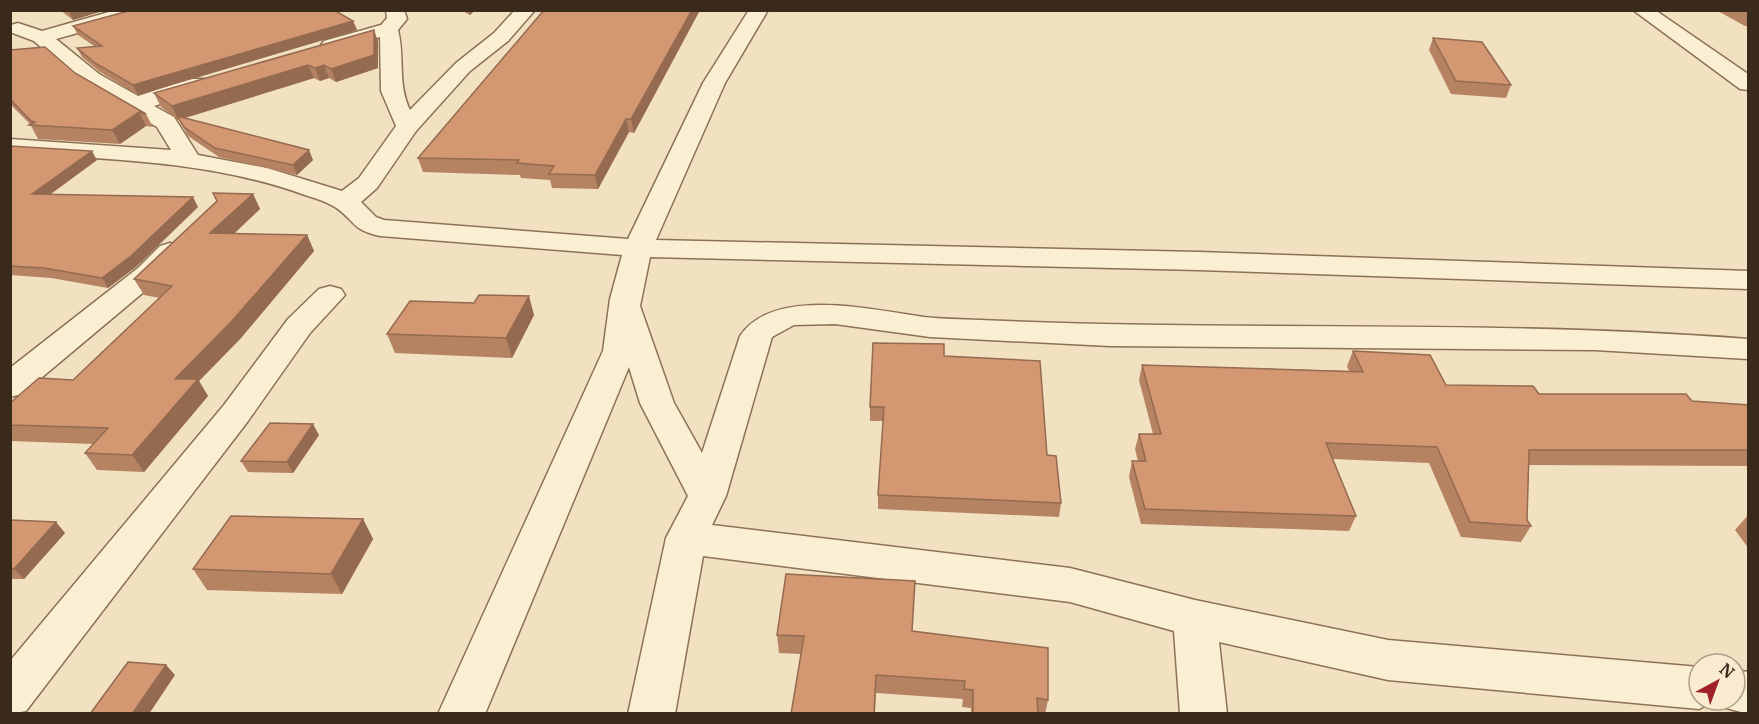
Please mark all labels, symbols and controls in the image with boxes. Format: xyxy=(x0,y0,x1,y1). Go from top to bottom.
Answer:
north arrow xyxy=(1687,652,1747,712)
text: N xyxy=(1716,659,1738,683)

